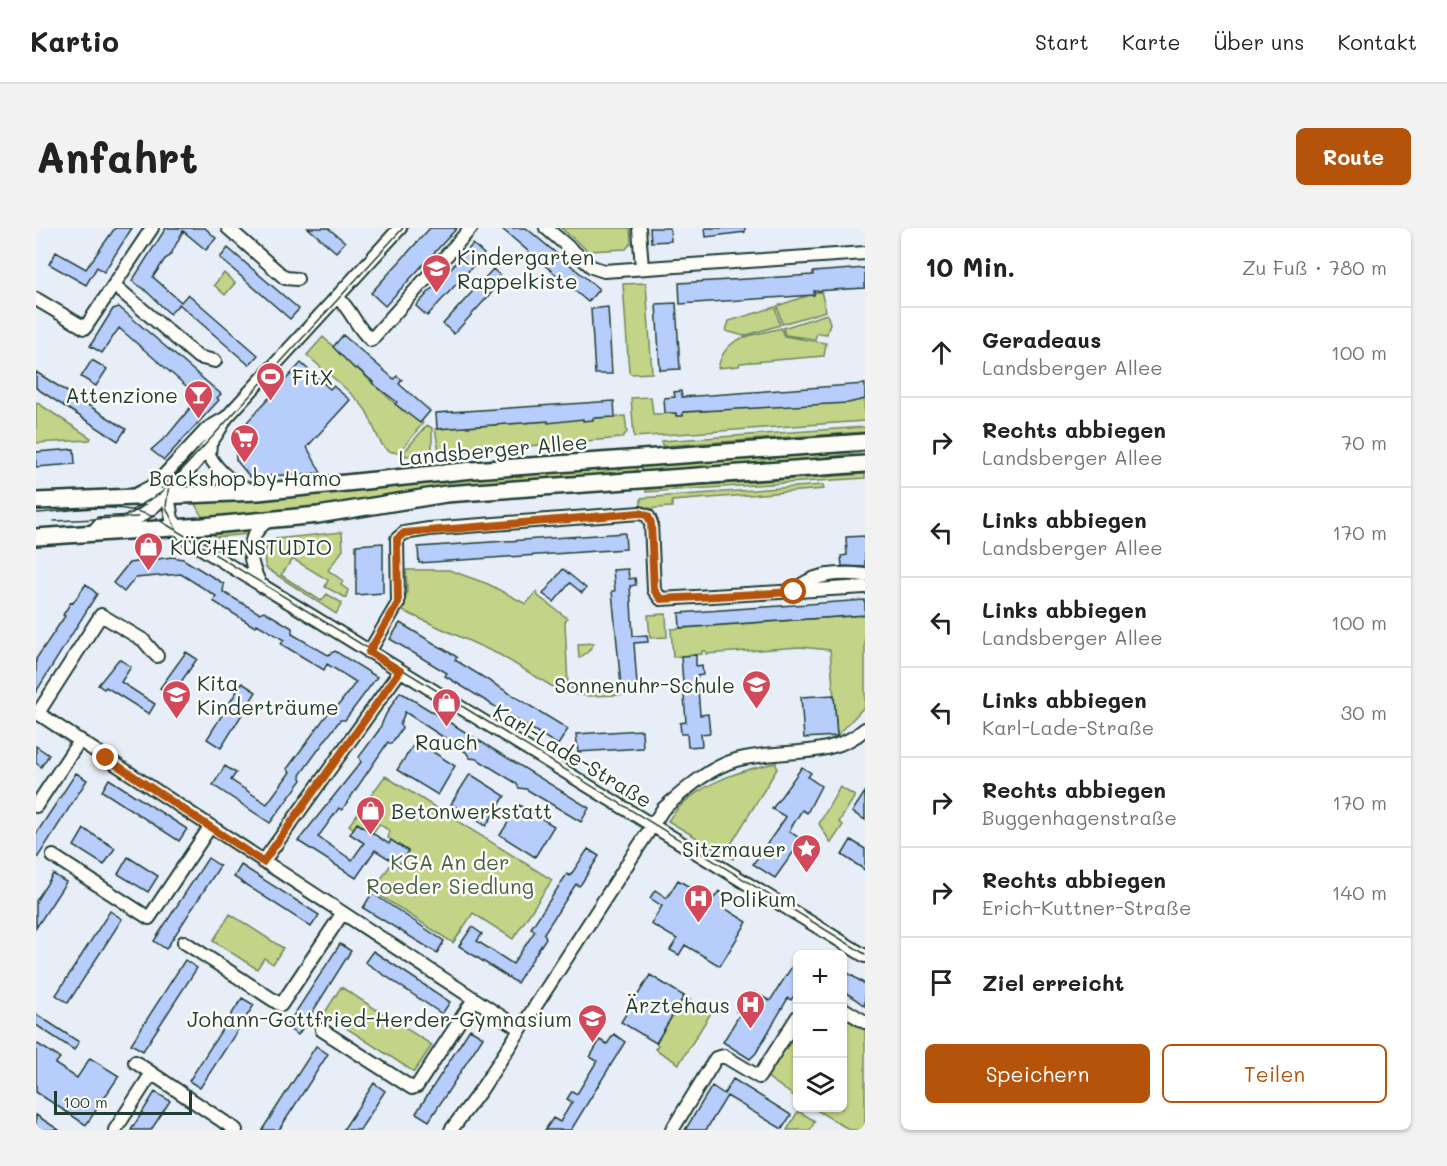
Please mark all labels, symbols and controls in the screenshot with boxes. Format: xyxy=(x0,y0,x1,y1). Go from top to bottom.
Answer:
text: Kartio xyxy=(30,23,119,59)
text: Start xyxy=(1035,28,1089,55)
text: Karte xyxy=(1122,28,1180,55)
text: Über uns xyxy=(1213,28,1304,55)
text: Kontakt xyxy=(1337,28,1417,55)
button: Route xyxy=(1296,128,1411,185)
text: Anfahrt xyxy=(36,129,198,184)
place label: Kindergarten Rappelkiste xyxy=(457,243,594,294)
text: 10 Min. xyxy=(925,250,1015,284)
school or university icon: Kindergarten Rappelkiste xyxy=(420,252,452,294)
text: Zu Fuß · 780 m xyxy=(1242,254,1387,280)
text: Geradeaus xyxy=(982,325,1101,354)
icon: ahead xyxy=(925,336,958,369)
text: 100 m xyxy=(1331,339,1387,365)
text: Landsberger Allee xyxy=(982,354,1163,380)
sports icon: FitX xyxy=(255,360,287,402)
place label: FitX xyxy=(292,363,333,390)
bar icon: Attenzione xyxy=(183,378,215,420)
place label: Attenzione xyxy=(65,381,178,408)
text: Rechts abbiegen xyxy=(982,415,1166,444)
supermarket icon: Backshop by Hamo xyxy=(229,422,261,464)
icon: right xyxy=(925,426,958,459)
street label: Landsberger Allee xyxy=(397,427,589,471)
text: 70 m xyxy=(1341,429,1387,455)
text: Landsberger Allee xyxy=(982,444,1163,470)
place label: Backshop by Hamo xyxy=(149,464,341,491)
text: Links abbiegen xyxy=(982,505,1147,534)
icon: left xyxy=(925,516,958,549)
text: 170 m xyxy=(1332,519,1387,545)
shop icon: KÜCHENSTUDIO xyxy=(133,530,165,572)
place label: KÜCHENSTUDIO xyxy=(170,533,332,560)
text: Landsberger Allee xyxy=(982,534,1163,560)
route start xyxy=(780,578,806,604)
text: Links abbiegen xyxy=(982,595,1147,624)
icon: left xyxy=(925,606,958,639)
text: 100 m xyxy=(1331,609,1387,635)
text: Landsberger Allee xyxy=(982,624,1163,650)
school or university icon: Sonnenuhr-Schule xyxy=(740,668,772,710)
place label: Kita Kinderträume xyxy=(197,669,339,720)
place label: Sonnenuhr-Schule xyxy=(554,671,735,698)
school or university icon: Kita Kinderträume xyxy=(160,678,192,720)
text: Links abbiegen xyxy=(982,685,1147,714)
shop icon: Rauch xyxy=(430,686,462,728)
icon: left xyxy=(925,696,958,729)
street label: Karl-Lade-Straße xyxy=(489,697,657,813)
text: 30 m xyxy=(1341,699,1387,725)
text: Karl-Lade-Straße xyxy=(982,714,1154,740)
place label: Rauch xyxy=(415,728,477,755)
route end xyxy=(92,744,118,770)
text: Rechts abbiegen xyxy=(982,775,1166,804)
icon: right xyxy=(925,786,958,819)
text: 170 m xyxy=(1332,789,1387,815)
shop icon: Betonwerkstatt xyxy=(354,794,386,836)
place label: Betonwerkstatt xyxy=(391,797,552,824)
text: Buggenhagenstraße xyxy=(982,804,1177,830)
place icon: Sitzmauer xyxy=(791,832,823,874)
place label: Sitzmauer xyxy=(682,835,786,862)
park label: KGA An der Roeder Siedlung xyxy=(366,848,534,899)
text: Rechts abbiegen xyxy=(982,865,1166,894)
icon: right xyxy=(925,876,958,909)
text: 140 m xyxy=(1332,879,1387,905)
hospital icon: Polikum xyxy=(683,882,715,924)
place label: Polikum xyxy=(720,885,796,912)
text: Erich-Kuttner-Straße xyxy=(982,894,1191,920)
map controls xyxy=(793,950,847,1112)
button: + xyxy=(793,950,847,1004)
icon: arrive xyxy=(925,966,958,999)
text: Ziel erreicht xyxy=(982,968,1124,997)
hospital icon: Ärztehaus xyxy=(735,988,767,1030)
place label: Ärztehaus xyxy=(624,991,730,1018)
school or university icon: Johann-Gottfried-Herder-Gymnasium xyxy=(577,1002,609,1044)
button: − xyxy=(793,1004,847,1058)
place label: Johann-Gottfried-Herder-Gymnasium xyxy=(187,1005,572,1032)
button: Speichern xyxy=(925,1044,1150,1103)
button: Teilen xyxy=(1162,1044,1387,1103)
button: layers xyxy=(793,1058,847,1112)
scale bar xyxy=(54,1088,192,1116)
text: 100 m xyxy=(63,1091,108,1112)

